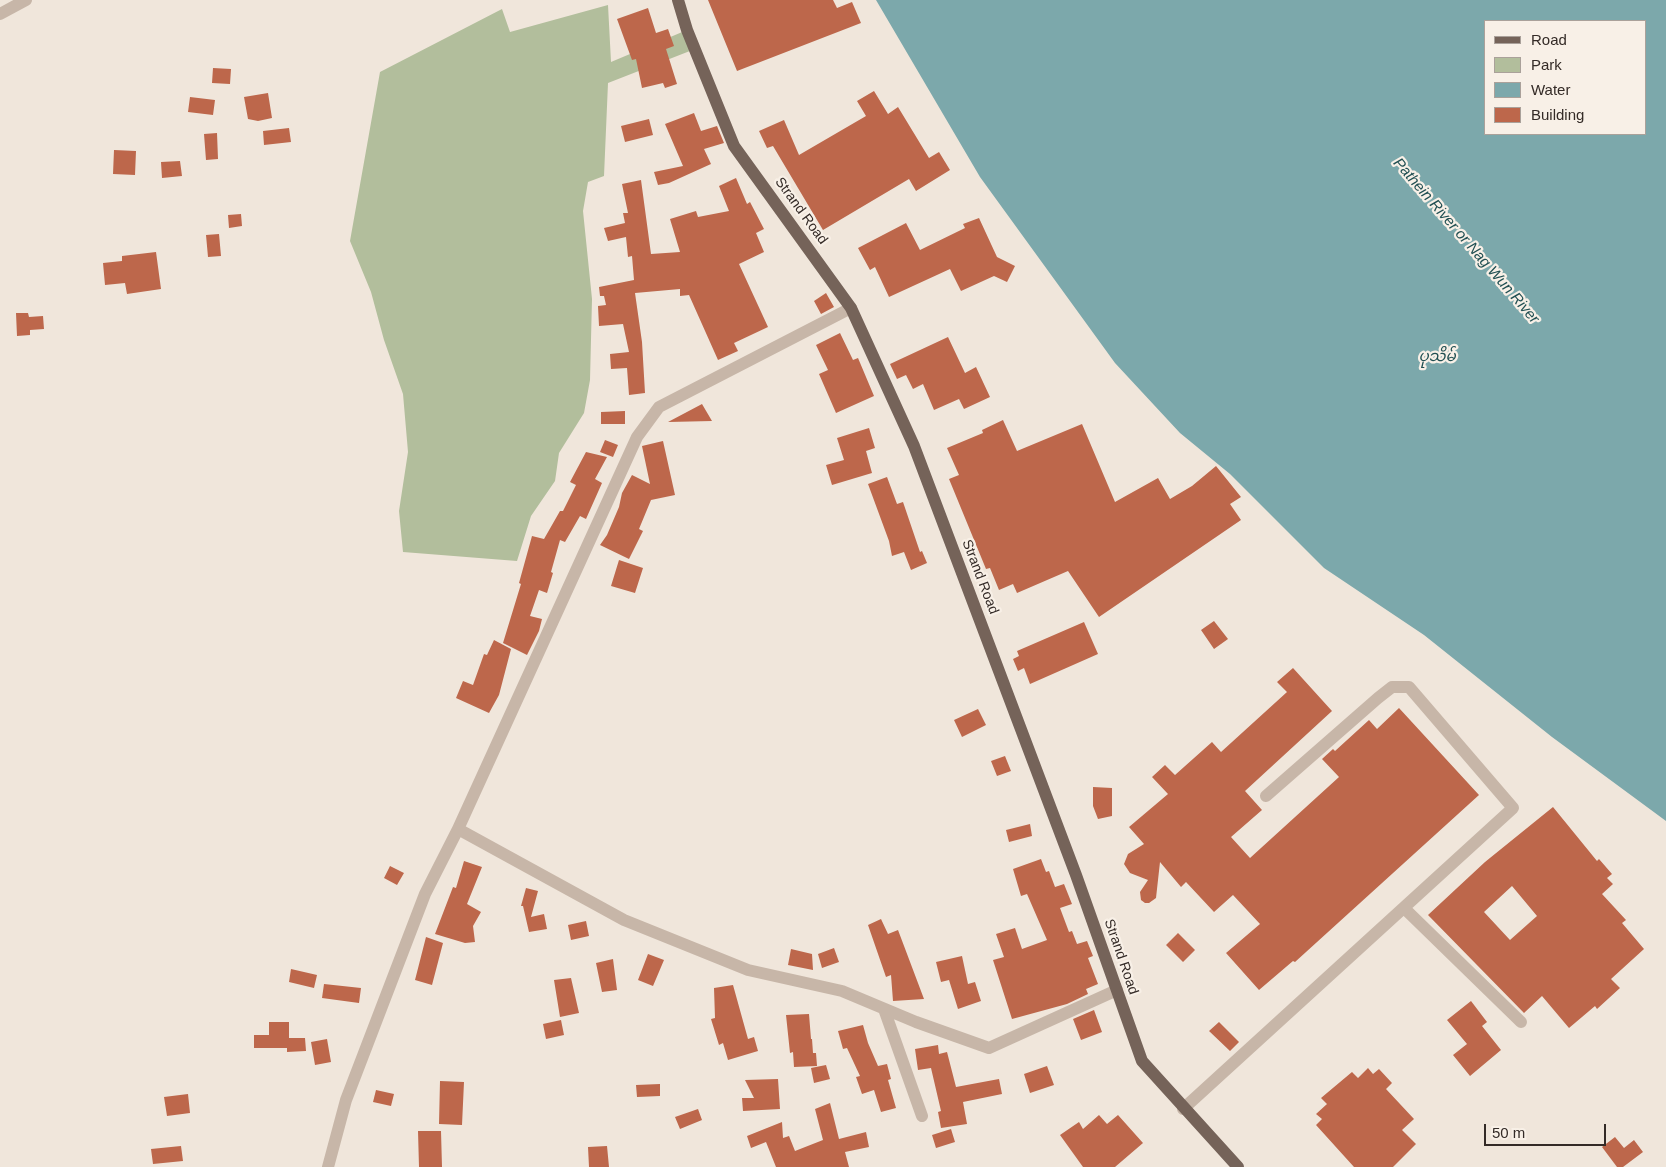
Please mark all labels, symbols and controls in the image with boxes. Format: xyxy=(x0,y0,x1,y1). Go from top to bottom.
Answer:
legend xyxy=(1484,20,1646,135)
text: Road xyxy=(1531,31,1567,48)
text: Park xyxy=(1531,56,1562,73)
text: Water xyxy=(1531,81,1570,98)
text: Building xyxy=(1531,106,1584,123)
water label: Pathein River or Nag Wun River xyxy=(1389,155,1543,327)
street label: Strand Road xyxy=(771,174,831,248)
water label: ပုသိမ် xyxy=(1418,348,1456,366)
street label: Strand Road xyxy=(958,537,1002,617)
street label: Strand Road xyxy=(1100,917,1142,997)
scale bar xyxy=(1486,1114,1608,1146)
text: 50 m xyxy=(1492,1124,1525,1141)

